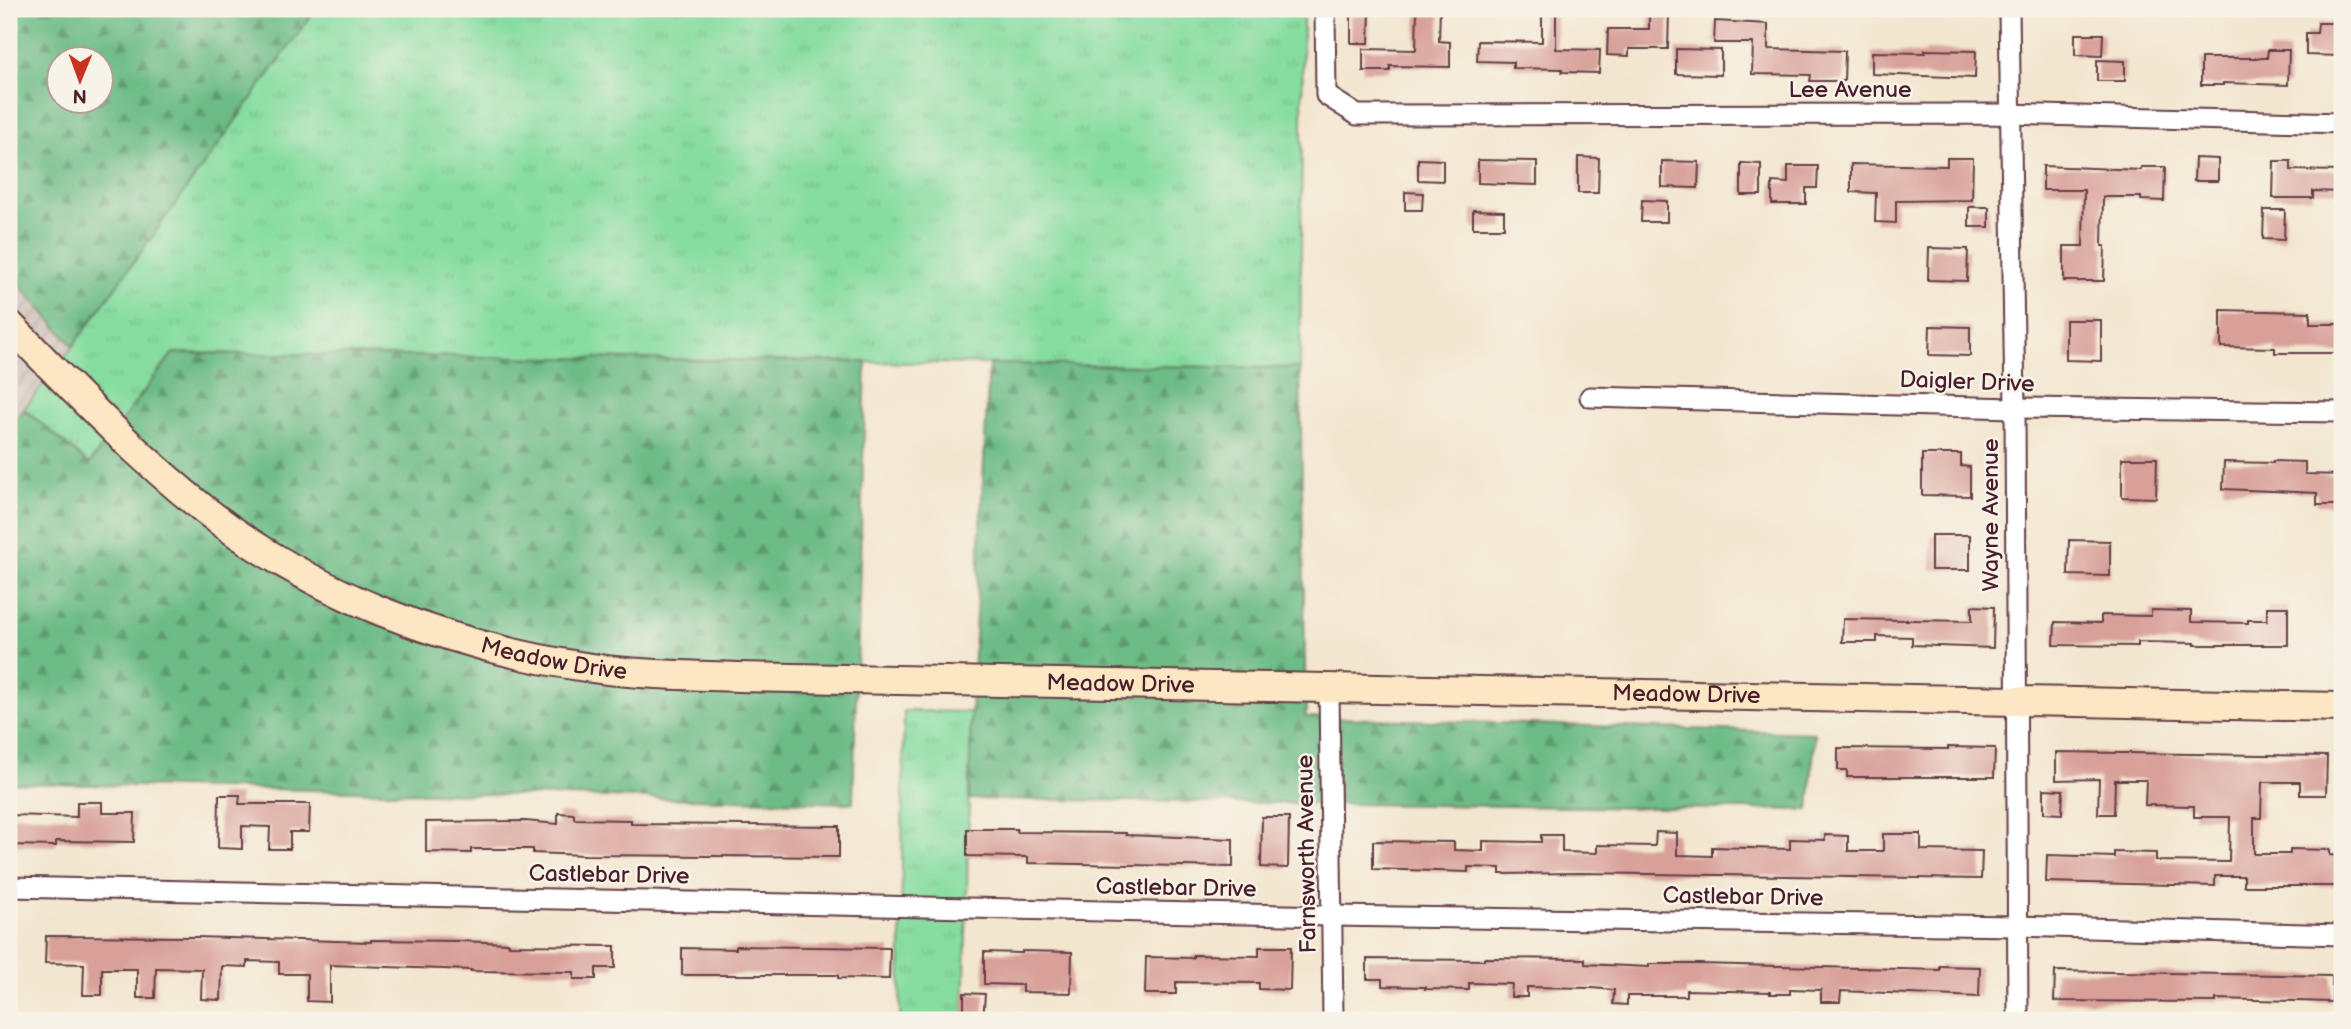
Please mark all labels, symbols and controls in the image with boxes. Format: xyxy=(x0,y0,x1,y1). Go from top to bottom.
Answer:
north arrow xyxy=(46,46,116,116)
street label: Lee Avenue xyxy=(1788,76,1912,104)
text: N xyxy=(72,84,87,107)
street label: Daigler Drive xyxy=(1899,366,2035,398)
street label: Wayne Avenue xyxy=(1977,438,2005,592)
street label: Meadow Drive xyxy=(478,632,628,686)
street label: Meadow Drive xyxy=(1046,669,1195,700)
street label: Meadow Drive xyxy=(1612,679,1761,710)
street label: Farnsworth Avenue xyxy=(1291,754,1323,954)
street label: Castlebar Drive xyxy=(528,860,690,890)
street label: Castlebar Drive xyxy=(1095,873,1257,903)
street label: Castlebar Drive xyxy=(1662,882,1824,912)

